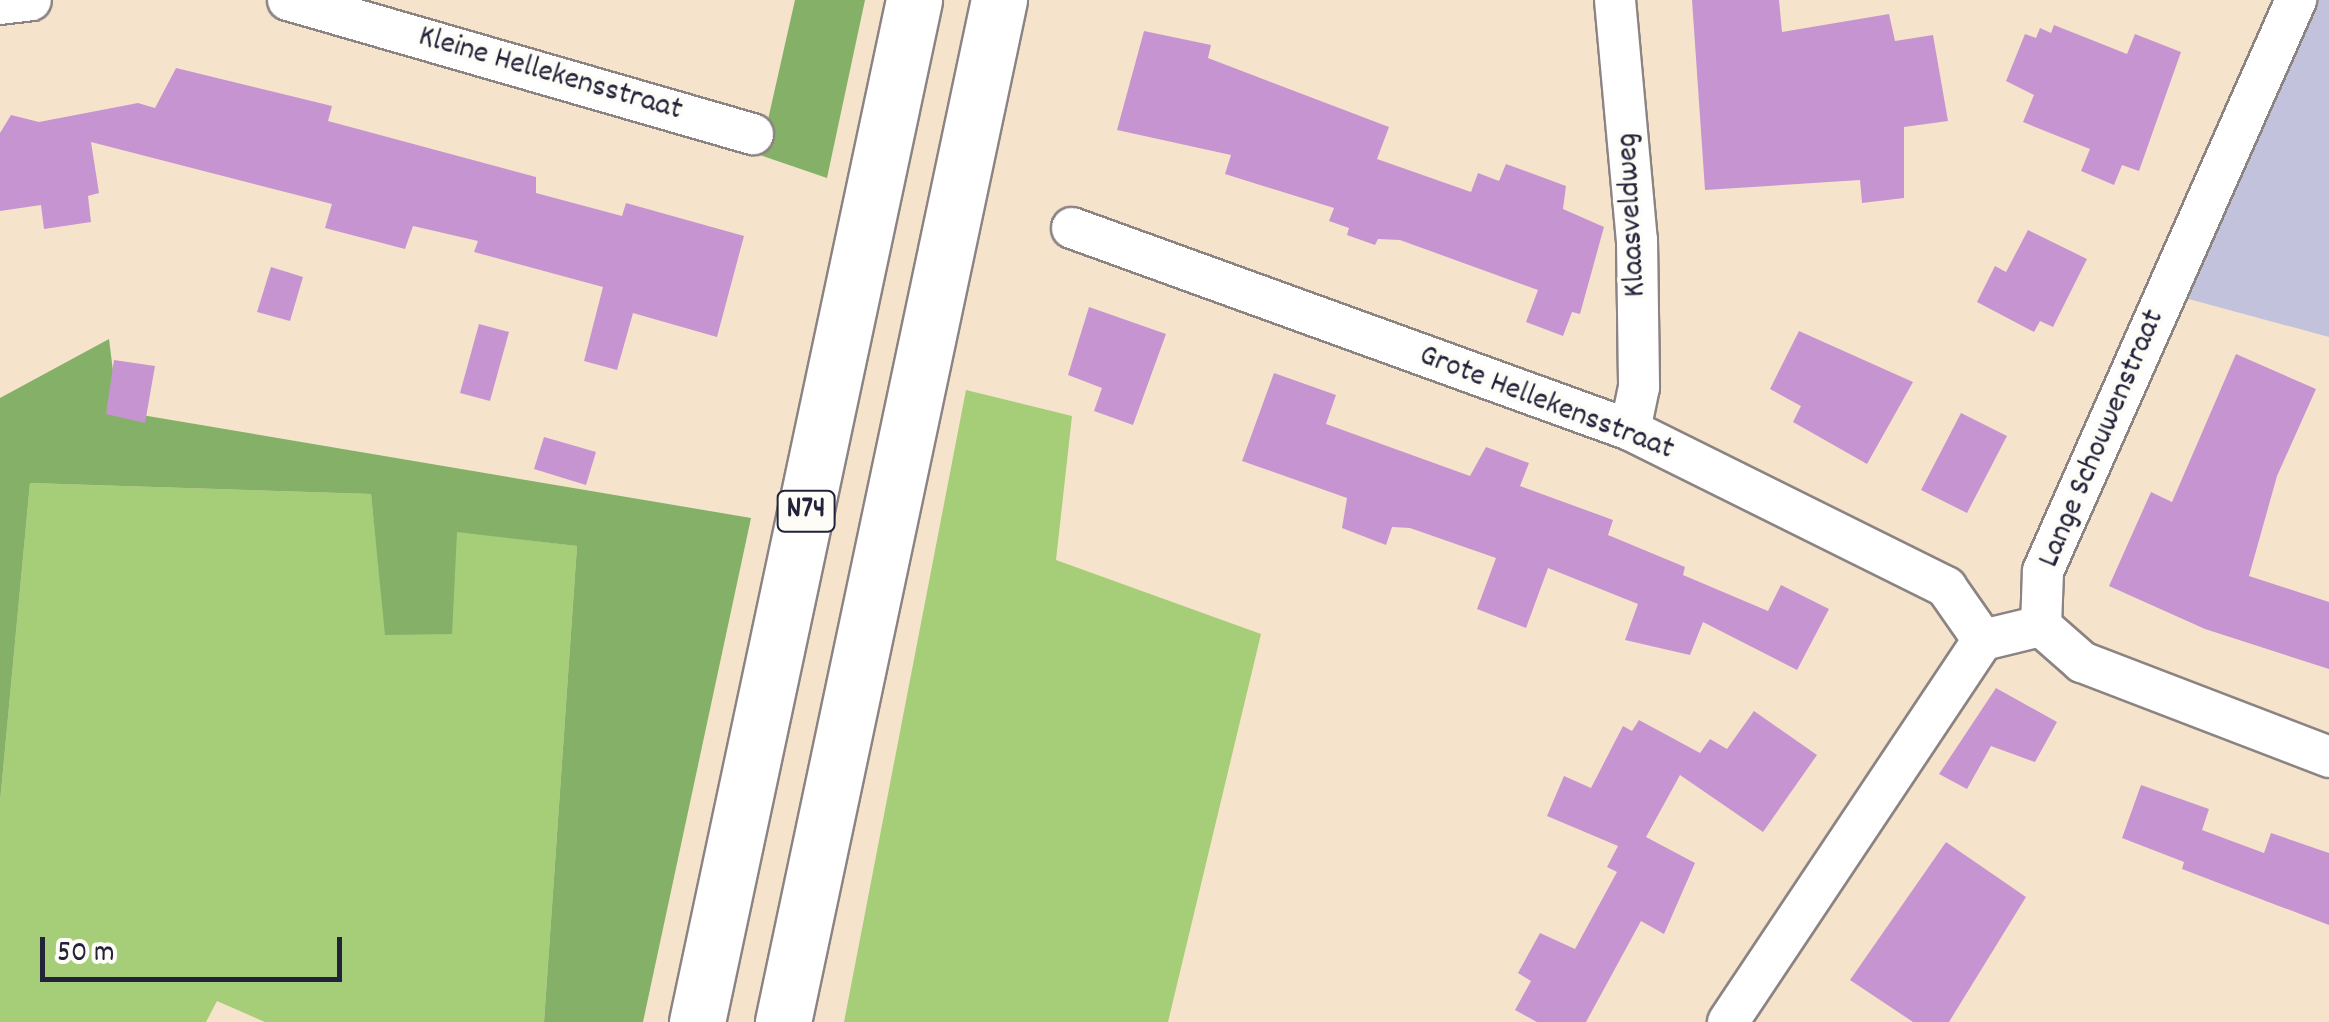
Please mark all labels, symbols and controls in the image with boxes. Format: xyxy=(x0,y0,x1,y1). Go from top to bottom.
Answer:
street label: Kleine Hellekensstraat xyxy=(414,19,686,131)
street label: Klaasveldweg xyxy=(1610,132,1656,298)
street label: Lange Schouwenstraat xyxy=(2031,304,2175,574)
street label: Grote Hellekensstraat xyxy=(1413,338,1679,470)
road number: N74 xyxy=(776,486,836,536)
scale bar xyxy=(45,917,348,979)
text: 50 m xyxy=(57,933,115,976)

